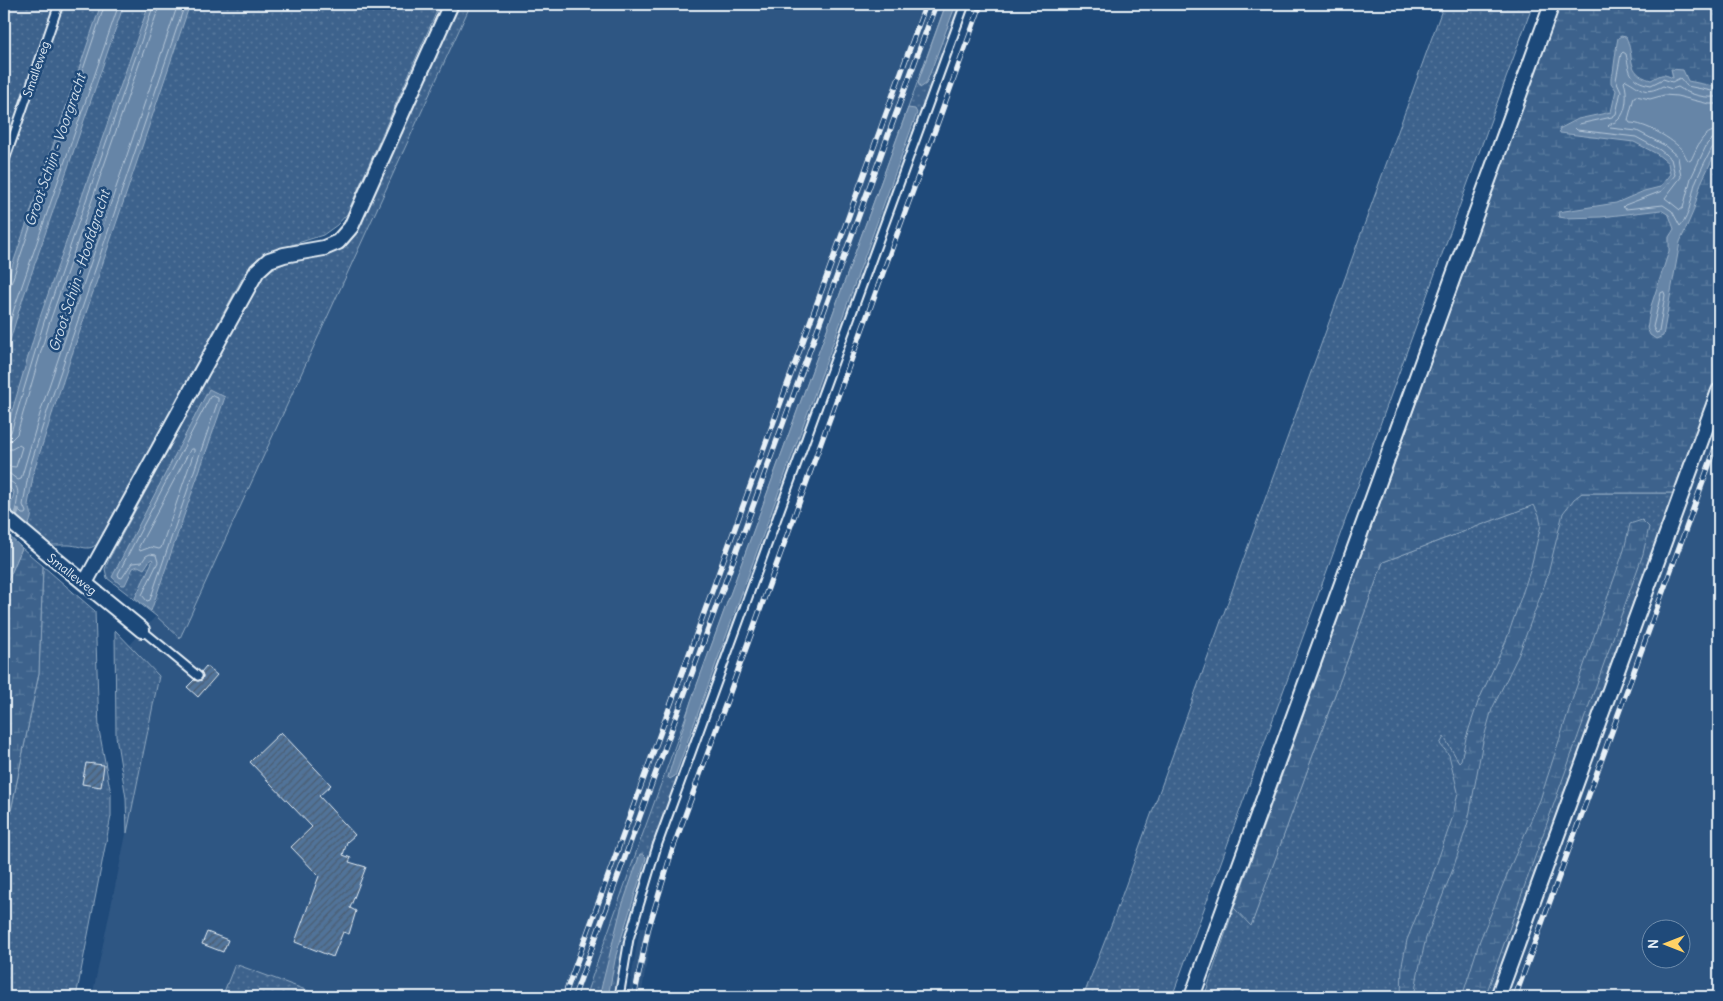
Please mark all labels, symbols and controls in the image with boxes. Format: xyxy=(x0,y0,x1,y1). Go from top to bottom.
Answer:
street label: Smalleweg xyxy=(19,39,53,99)
water label: Groot Schijn - Voorgracht xyxy=(20,69,90,229)
water label: Groot Schijn - Hoofdgracht xyxy=(44,186,114,354)
street label: Smalleweg xyxy=(44,550,100,598)
north arrow xyxy=(1640,918,1690,968)
text: N xyxy=(1644,939,1662,949)

